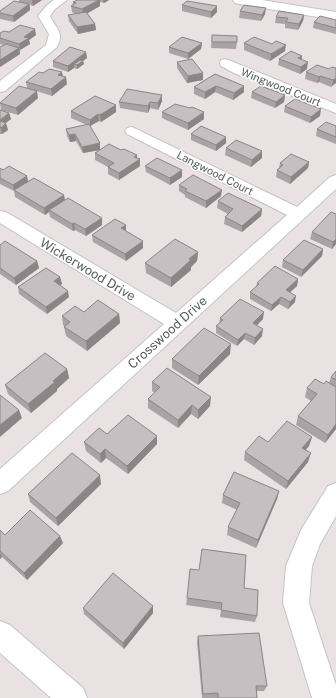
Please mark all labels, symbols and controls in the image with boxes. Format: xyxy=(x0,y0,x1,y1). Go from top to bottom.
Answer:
street label: Wingwood Court xyxy=(239,65,323,109)
street label: Langwood Court xyxy=(175,149,255,197)
street label: Wickerwood Drive xyxy=(37,235,138,304)
street label: Crosswood Drive xyxy=(125,293,210,372)

